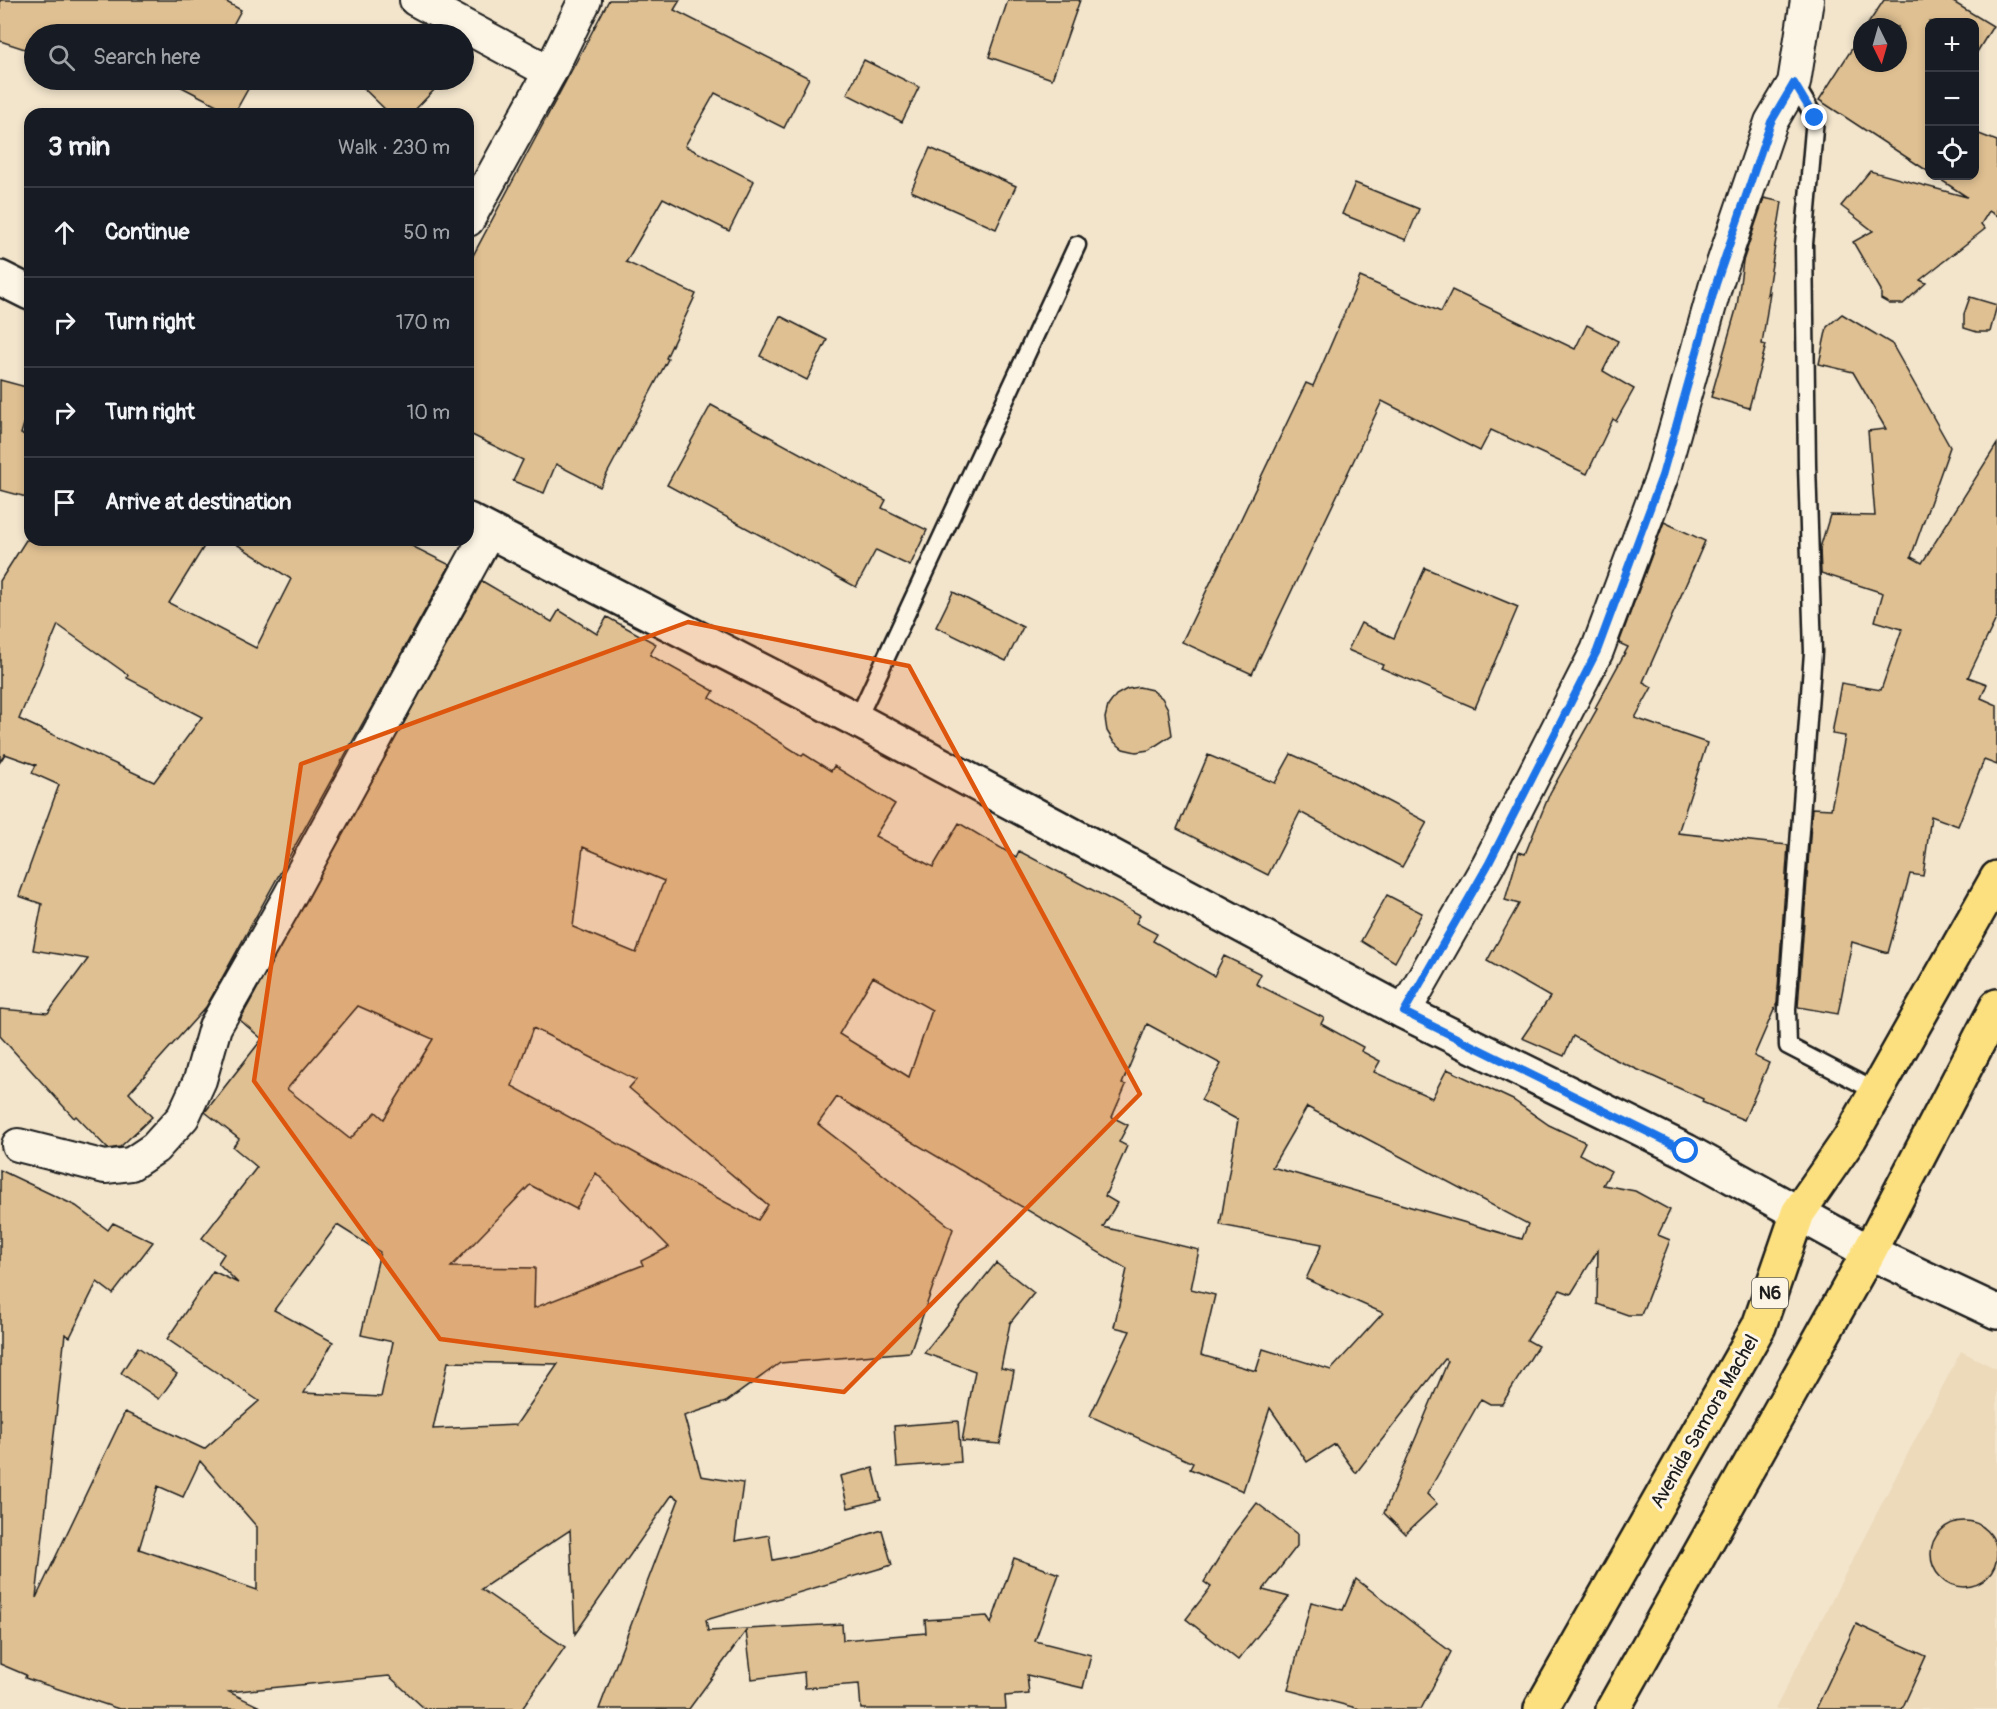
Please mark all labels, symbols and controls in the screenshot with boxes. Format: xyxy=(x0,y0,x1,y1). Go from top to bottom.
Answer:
north arrow xyxy=(1853,18,1907,72)
map controls xyxy=(1925,18,1979,180)
button: + xyxy=(1925,18,1979,72)
search box xyxy=(24,24,474,90)
icon: search xyxy=(45,41,78,74)
text: Search here xyxy=(93,43,200,71)
button: − xyxy=(1925,72,1979,126)
route end xyxy=(1801,104,1827,130)
button: locate xyxy=(1925,126,1979,180)
text: 3 min xyxy=(48,131,110,163)
text: Walk · 230 m xyxy=(338,135,450,160)
icon: ahead xyxy=(48,216,81,249)
text: Continue xyxy=(105,218,189,246)
text: 50 m xyxy=(403,220,450,245)
icon: right xyxy=(48,306,81,339)
text: Turn right xyxy=(105,308,195,336)
text: 170 m xyxy=(396,310,450,335)
icon: right xyxy=(48,396,81,429)
text: Turn right xyxy=(105,398,195,426)
text: 10 m xyxy=(406,400,450,425)
icon: arrive xyxy=(48,486,81,519)
text: Arrive at destination xyxy=(105,488,291,516)
route start xyxy=(1672,1137,1698,1163)
road number: N6 xyxy=(1752,1278,1788,1308)
street label: Avenida Samora Machel xyxy=(1644,1330,1764,1513)

